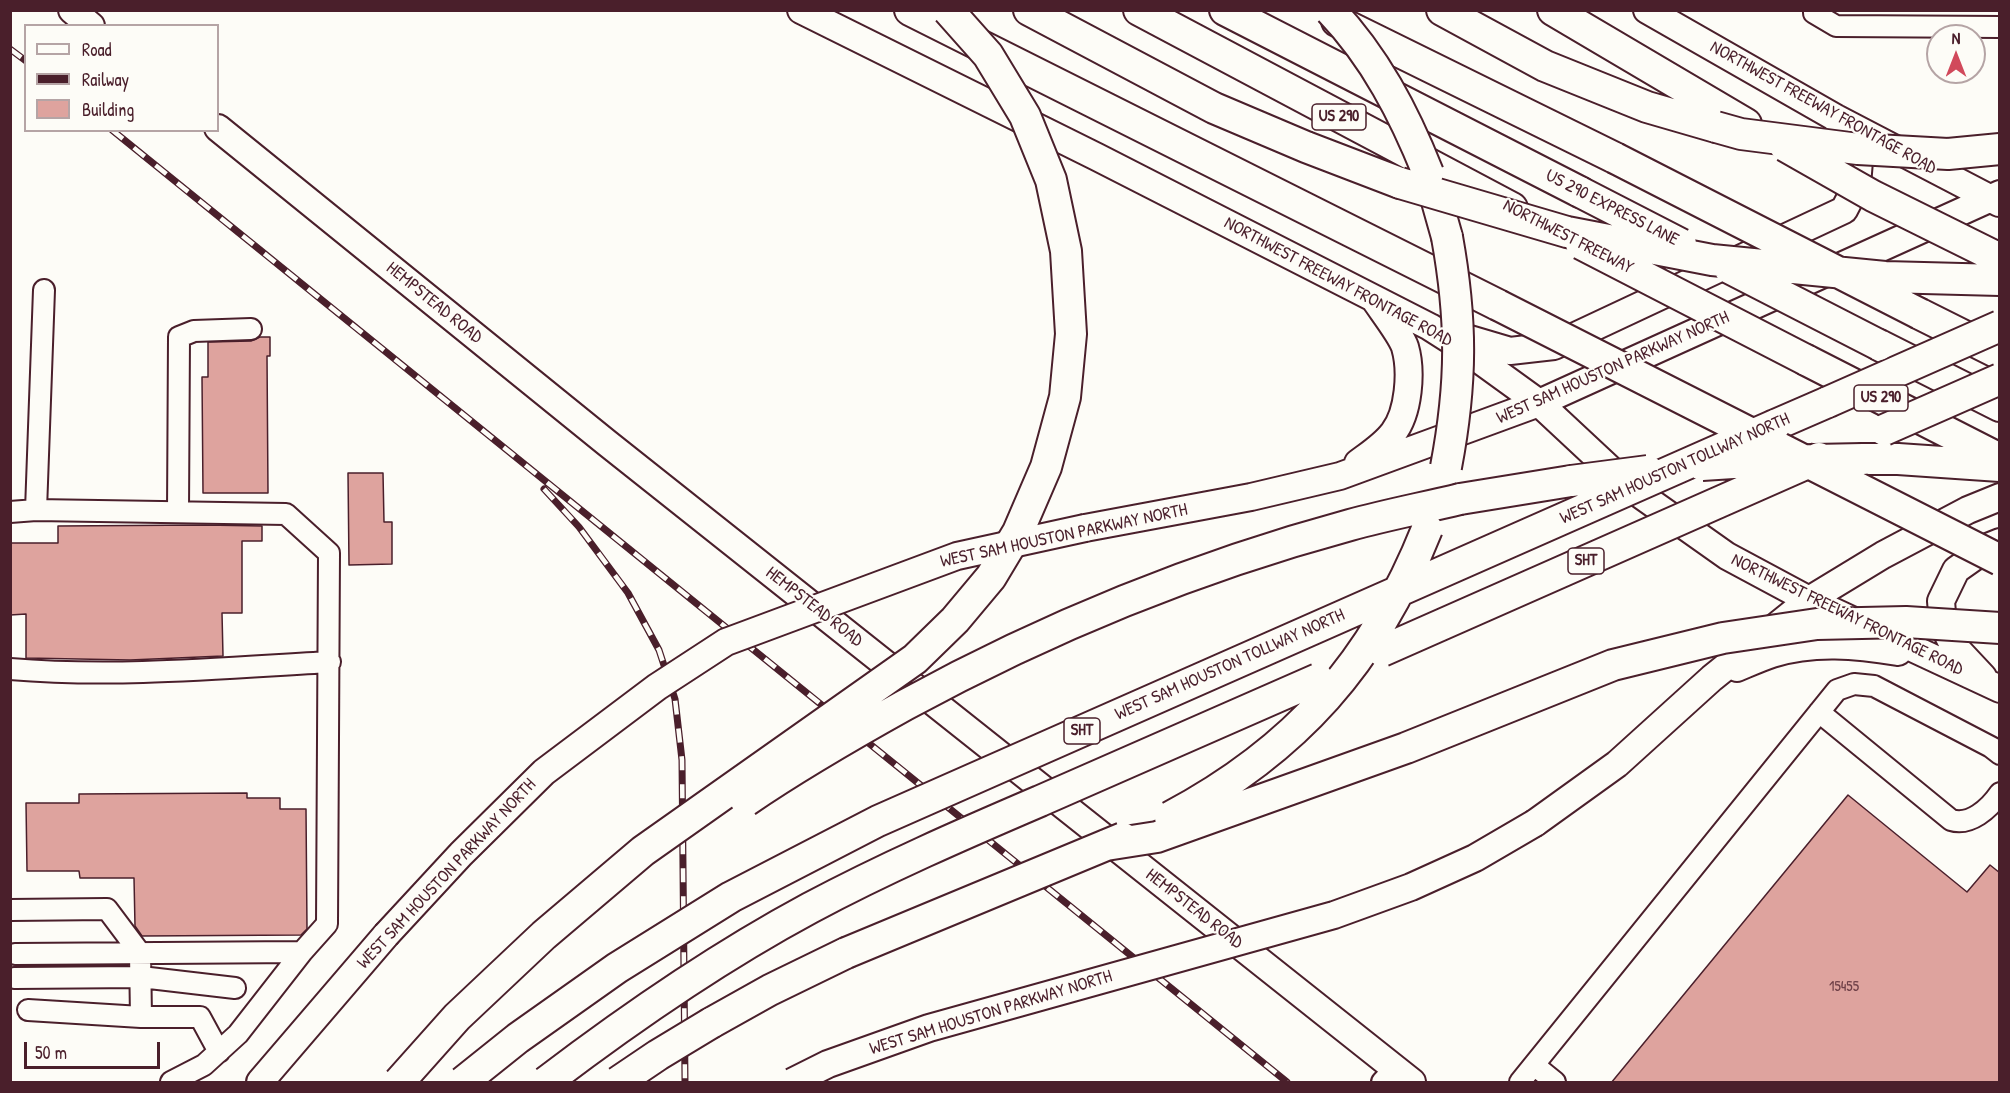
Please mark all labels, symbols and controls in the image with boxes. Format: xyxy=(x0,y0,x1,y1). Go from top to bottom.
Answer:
legend xyxy=(24,24,219,132)
north arrow xyxy=(1926,24,1986,84)
text: N xyxy=(1952,27,1960,49)
text: Road xyxy=(82,37,112,62)
street label: NORTHWEST FREEWAY FRONTAGE ROAD xyxy=(1706,37,1940,179)
text: Railway xyxy=(82,67,129,92)
text: Building xyxy=(82,97,134,122)
road number: US 290 xyxy=(1312,104,1366,130)
street label: US 290 EXPRESS LANE xyxy=(1542,165,1682,251)
street label: NORTHWEST FREEWAY xyxy=(1499,195,1637,279)
street label: NORTHWEST FREEWAY FRONTAGE ROAD xyxy=(1220,213,1456,351)
street label: HEMPSTEAD ROAD xyxy=(382,258,486,348)
street label: WEST SAM HOUSTON PARKWAY NORTH xyxy=(1493,307,1733,429)
road number: US 290 xyxy=(1854,385,1908,411)
street label: WEST SAM HOUSTON TOLLWAY NORTH xyxy=(1557,409,1793,529)
street label: WEST SAM HOUSTON PARKWAY NORTH xyxy=(938,499,1190,573)
road number: SHT xyxy=(1568,548,1604,574)
street label: NORTHWEST FREEWAY FRONTAGE ROAD xyxy=(1728,549,1966,681)
street label: HEMPSTEAD ROAD xyxy=(761,562,867,652)
street label: WEST SAM HOUSTON TOLLWAY NORTH xyxy=(1112,605,1348,725)
road number: SHT xyxy=(1064,718,1100,744)
street label: WEST SAM HOUSTON PARKWAY NORTH xyxy=(353,774,541,974)
street label: HEMPSTEAD ROAD xyxy=(1141,864,1247,954)
street label: WEST SAM HOUSTON PARKWAY NORTH xyxy=(867,966,1115,1060)
house number: 15455 xyxy=(1829,978,1859,996)
scale bar xyxy=(27,1030,164,1068)
text: 50 m xyxy=(35,1040,67,1065)

